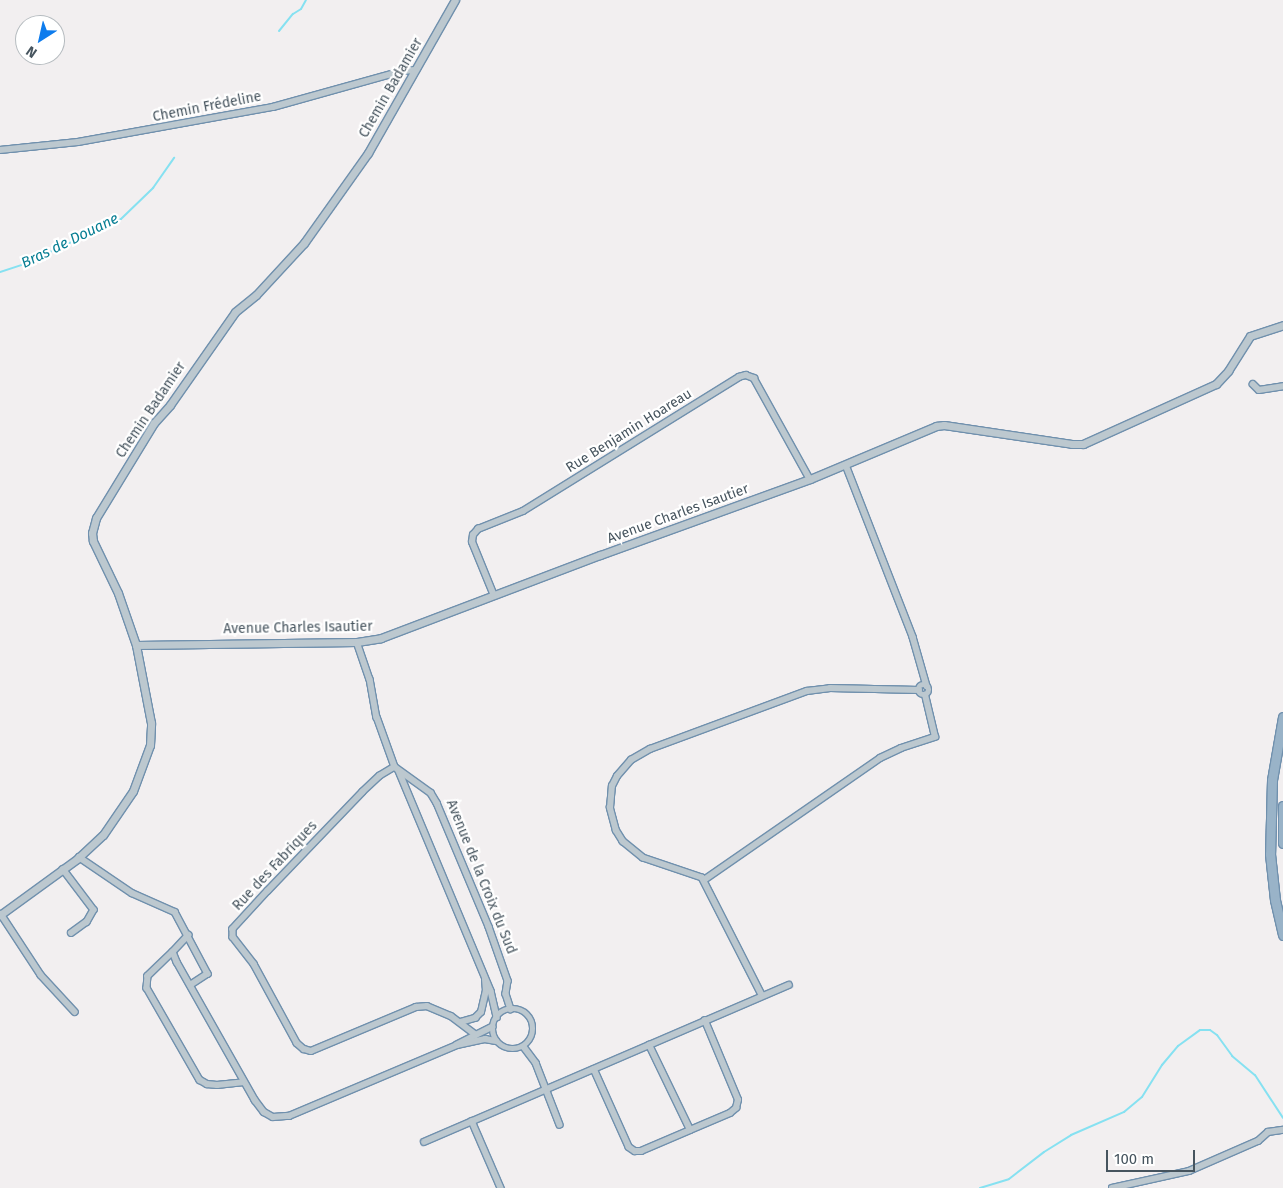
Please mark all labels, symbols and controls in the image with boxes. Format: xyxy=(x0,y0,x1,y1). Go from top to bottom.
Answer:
north arrow xyxy=(15,15,65,65)
street label: Chemin Badamier xyxy=(356,35,426,141)
text: N xyxy=(23,42,40,62)
street label: Chemin Frédeline xyxy=(151,88,263,126)
water label: Bras de Douane xyxy=(18,210,122,272)
street label: Chemin Badamier xyxy=(113,359,189,461)
street label: Rue Benjamin Hoareau xyxy=(563,385,695,477)
street label: Avenue Charles Isautier xyxy=(605,481,751,547)
street label: Avenue Charles Isautier xyxy=(223,618,373,638)
street label: Avenue de la Croix du Sud xyxy=(442,797,520,957)
street label: Rue des Fabriques xyxy=(229,818,321,914)
scale bar xyxy=(1108,1140,1197,1172)
text: 100 m xyxy=(1114,1150,1154,1168)

